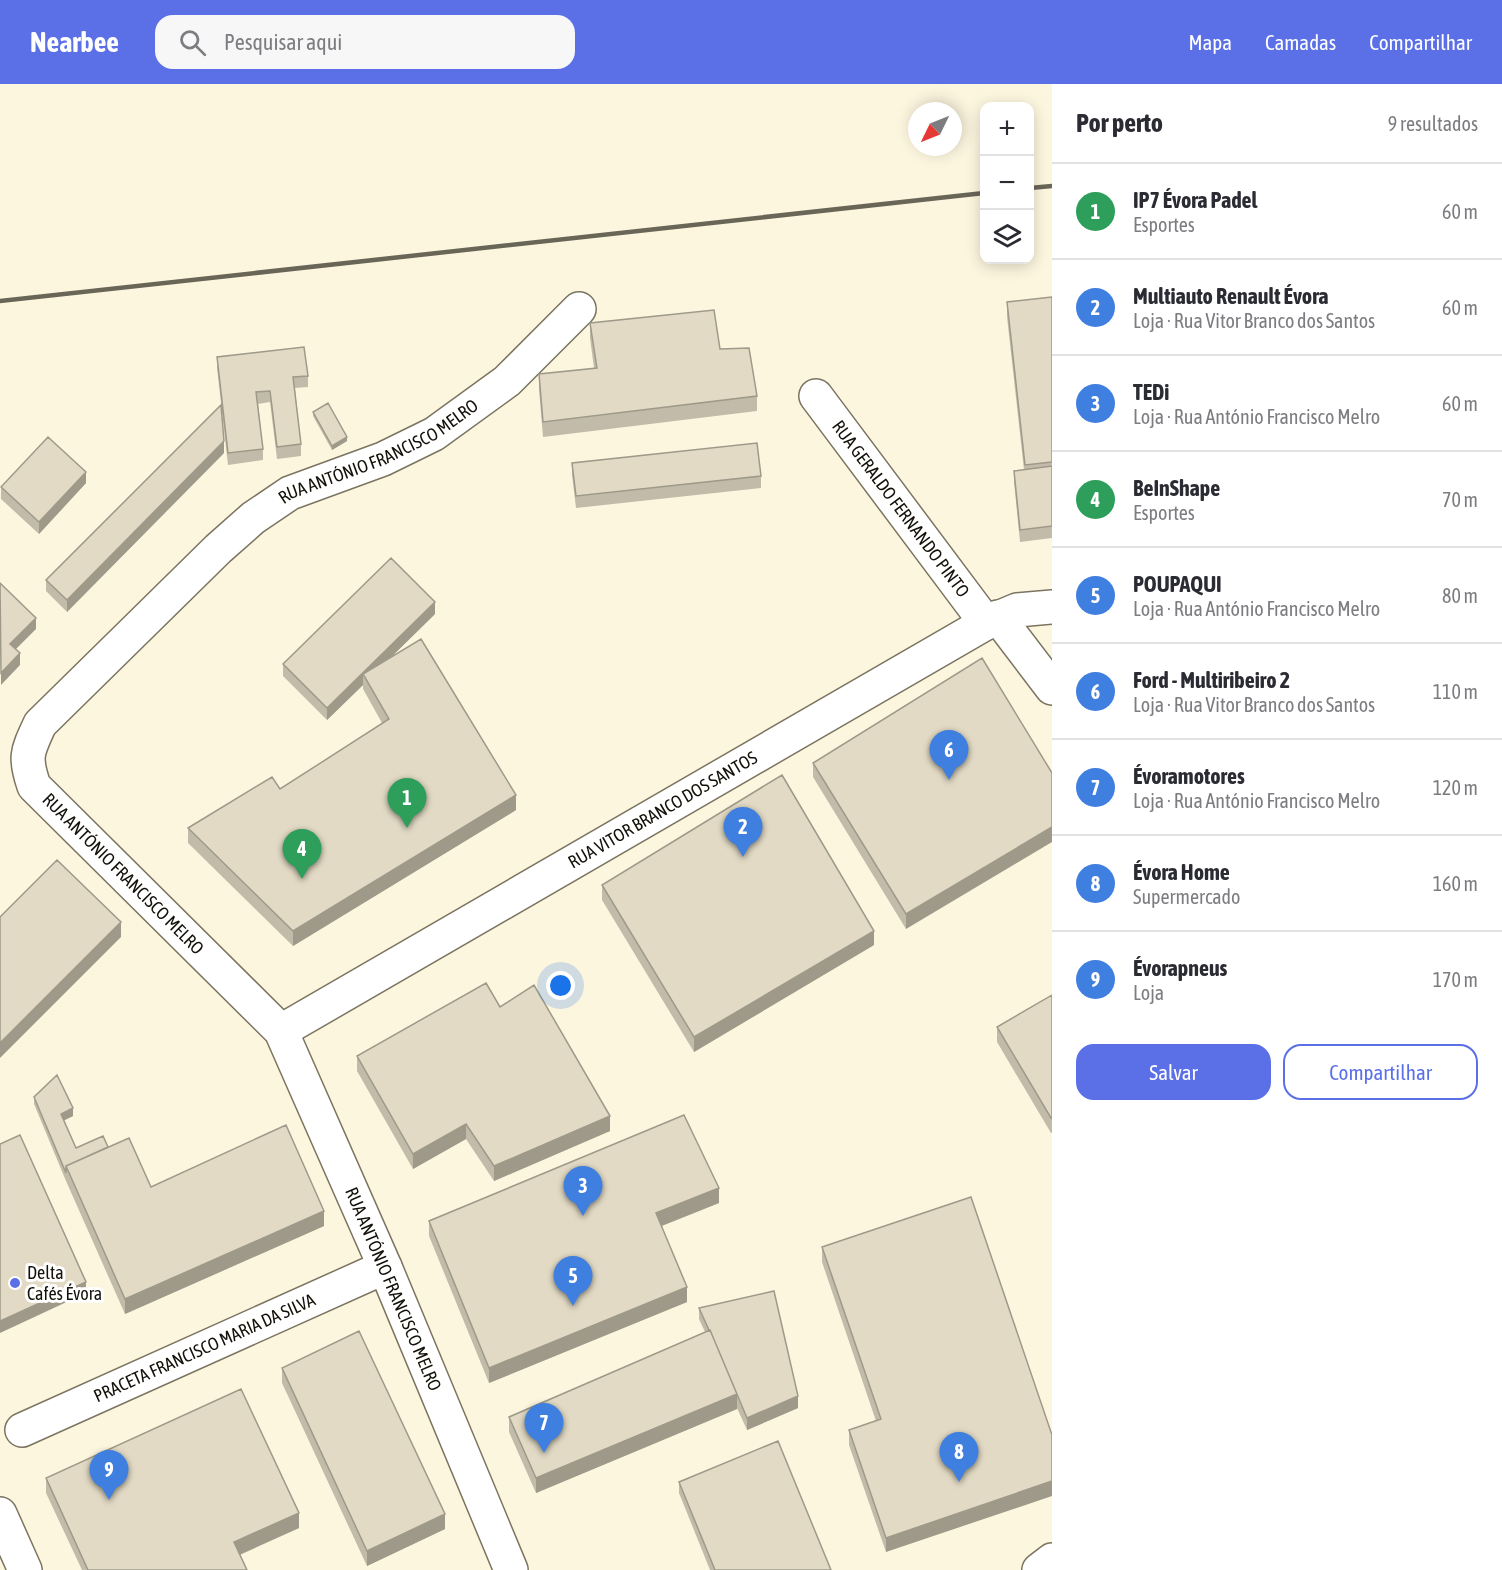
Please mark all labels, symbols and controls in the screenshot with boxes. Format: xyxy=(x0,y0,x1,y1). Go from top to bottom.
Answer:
search box xyxy=(155,15,575,69)
text: Nearbee xyxy=(30,26,119,58)
icon: search xyxy=(176,26,209,59)
text: Pesquisar aqui xyxy=(224,29,342,55)
text: Mapa xyxy=(1188,30,1232,54)
text: Camadas xyxy=(1265,30,1336,54)
text: Compartilhar xyxy=(1369,30,1472,54)
north arrow xyxy=(908,102,962,156)
map controls xyxy=(980,102,1034,264)
button: + xyxy=(980,102,1034,156)
text: Por perto xyxy=(1076,108,1163,138)
text: 9 resultados xyxy=(1388,112,1478,135)
button: − xyxy=(980,156,1034,210)
text: IP7 Évora Padel xyxy=(1133,187,1257,213)
text: 1 xyxy=(1091,200,1100,223)
text: 60 m xyxy=(1442,200,1478,223)
button: layers xyxy=(980,210,1034,264)
text: Esportes xyxy=(1133,213,1195,236)
text: Multiauto Renault Évora xyxy=(1133,283,1328,309)
text: 2 xyxy=(1091,296,1100,319)
text: 60 m xyxy=(1442,296,1478,319)
text: Loja · Rua Vitor Branco dos Santos xyxy=(1133,309,1375,332)
text: TEDi xyxy=(1133,379,1169,405)
text: 3 xyxy=(1091,392,1100,415)
text: 60 m xyxy=(1442,392,1478,415)
street label: RUA ANTÓNIO FRANCISCO MELRO xyxy=(274,395,482,508)
text: Loja · Rua António Francisco Melro xyxy=(1133,405,1380,428)
street label: RUA GERALDO FERNANDO PINTO xyxy=(828,416,974,601)
text: BeInShape xyxy=(1133,475,1220,501)
text: 4 xyxy=(1091,488,1100,511)
text: 70 m xyxy=(1442,488,1478,511)
text: Esportes xyxy=(1133,501,1195,524)
text: POUPAQUI xyxy=(1133,571,1222,597)
text: 5 xyxy=(1091,584,1100,607)
text: 80 m xyxy=(1442,584,1478,607)
text: Loja · Rua António Francisco Melro xyxy=(1133,597,1380,620)
text: Ford - Multiribeiro 2 xyxy=(1133,667,1290,693)
text: 6 xyxy=(1091,680,1100,703)
text: 110 m xyxy=(1433,680,1478,703)
text: Loja · Rua Vitor Branco dos Santos xyxy=(1133,693,1375,716)
pin: 6 xyxy=(930,730,968,780)
street label: RUA VITOR BRANCO DOS SANTOS xyxy=(564,747,761,873)
text: Évoramotores xyxy=(1133,763,1245,789)
text: 7 xyxy=(1091,776,1100,799)
text: 120 m xyxy=(1433,776,1478,799)
pin: 1 xyxy=(388,778,426,828)
street label: RUA ANTÓNIO FRANCISCO MELRO xyxy=(38,789,208,959)
text: Loja · Rua António Francisco Melro xyxy=(1133,789,1380,812)
pin: 2 xyxy=(724,808,762,857)
pin: 4 xyxy=(282,830,322,879)
text: Évora Home xyxy=(1133,859,1230,885)
text: 8 xyxy=(1091,872,1100,895)
text: 160 m xyxy=(1433,872,1478,895)
text: Supermercado xyxy=(1133,885,1240,908)
text: Évorapneus xyxy=(1133,955,1227,981)
text: 9 xyxy=(1091,968,1100,991)
text: 170 m xyxy=(1433,968,1478,991)
your location xyxy=(546,971,575,1000)
text: Loja xyxy=(1133,981,1164,1004)
button: Salvar xyxy=(1076,1044,1271,1100)
button: Compartilhar xyxy=(1283,1044,1478,1100)
pin: 3 xyxy=(564,1166,602,1216)
street label: RUA ANTÓNIO FRANCISCO MELRO xyxy=(341,1184,446,1394)
pin: 5 xyxy=(554,1256,592,1306)
place label: Delta Cafés Évora xyxy=(27,1262,102,1304)
marker: Delta Cafés Évora xyxy=(8,1276,22,1290)
street label: PRACETA FRANCISCO MARIA DA SILVA xyxy=(90,1289,318,1406)
pin: 7 xyxy=(524,1404,564,1453)
pin: 8 xyxy=(940,1432,978,1482)
pin: 9 xyxy=(90,1450,128,1500)

